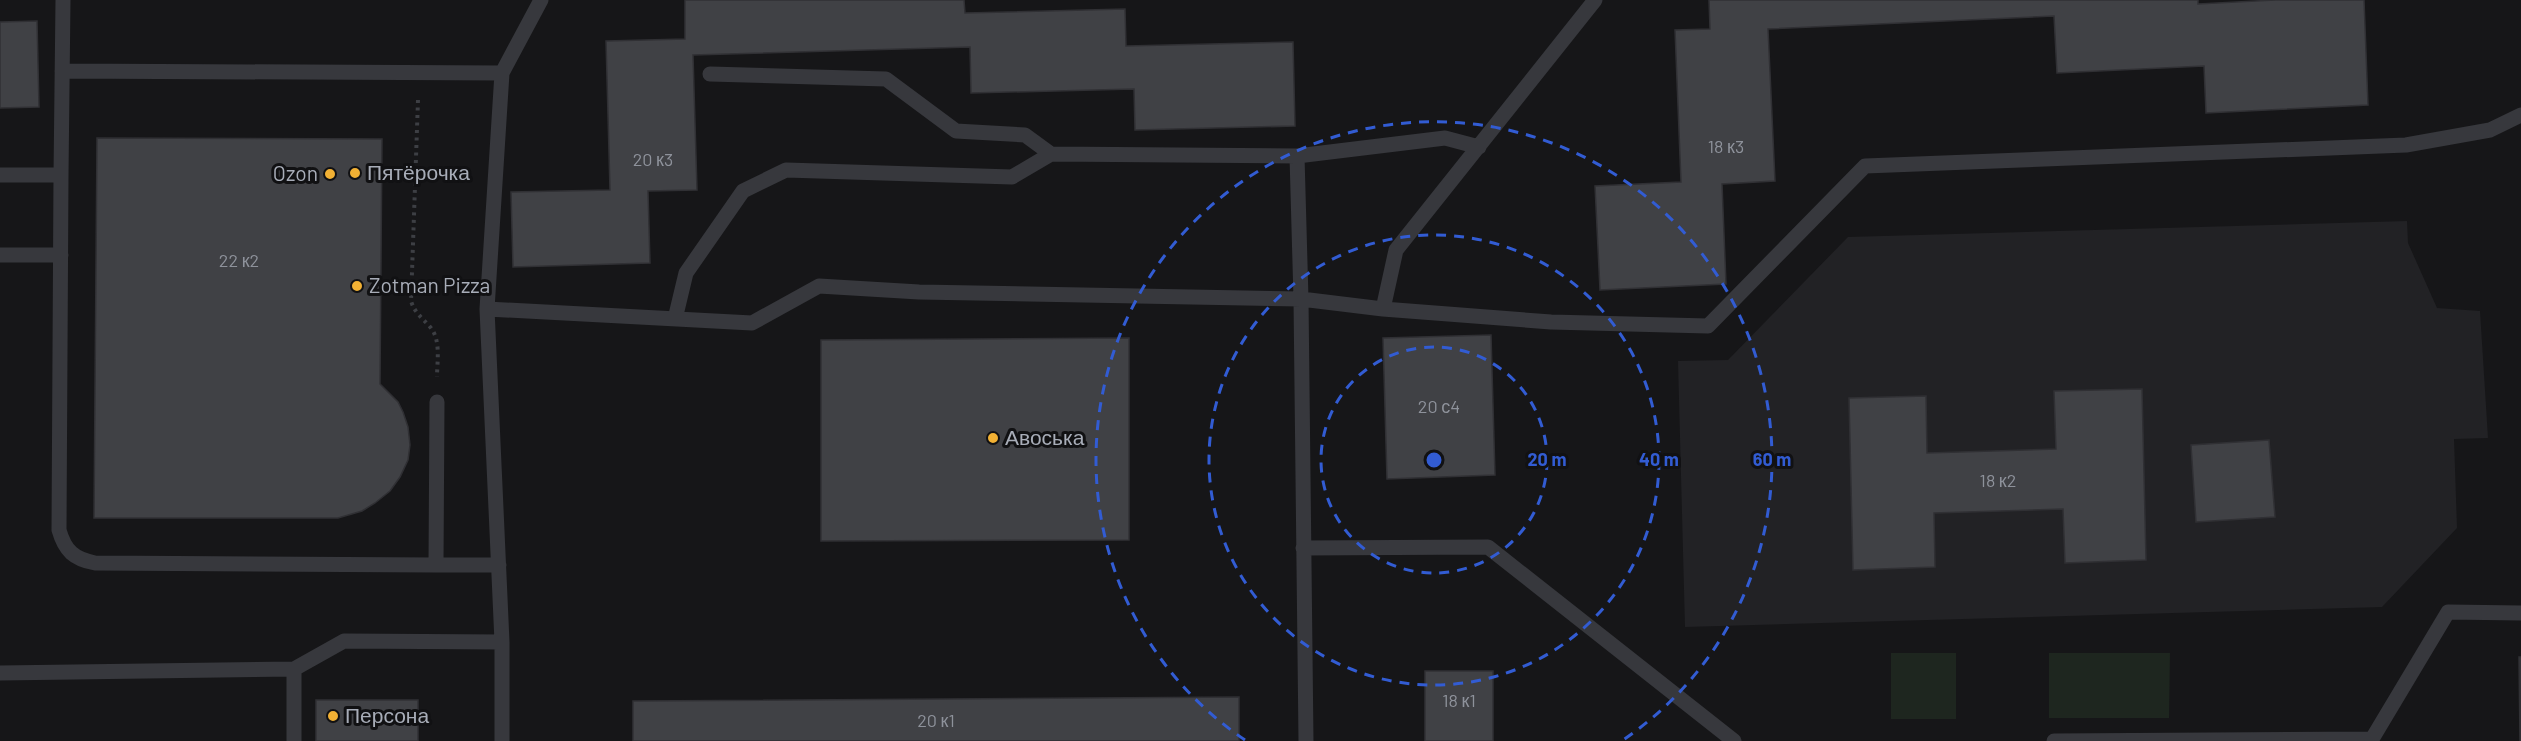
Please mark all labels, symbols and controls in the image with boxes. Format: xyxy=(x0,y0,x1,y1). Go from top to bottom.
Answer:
house number: 18 к3 xyxy=(1708,135,1744,157)
house number: 20 к3 xyxy=(633,148,673,170)
place label: Пятёрочка xyxy=(367,159,470,184)
place label: Ozon xyxy=(273,160,318,185)
marker: Пятёрочка xyxy=(348,166,362,180)
marker: Ozon xyxy=(323,167,337,181)
house number: 22 к2 xyxy=(219,249,259,271)
place label: Zotman Pizza xyxy=(369,272,490,297)
marker: Zotman Pizza xyxy=(350,279,364,293)
house number: 20 с4 xyxy=(1418,395,1460,417)
place label: Авоська xyxy=(1005,424,1085,449)
marker: Авоська xyxy=(986,431,1000,445)
text: 20 m xyxy=(1528,448,1566,470)
text: 40 m xyxy=(1639,448,1679,470)
text: 60 m xyxy=(1753,448,1791,470)
centre of rings xyxy=(1424,450,1444,470)
house number: 18 к2 xyxy=(1980,469,2016,491)
house number: 18 к1 xyxy=(1442,689,1476,711)
place label: Персона xyxy=(345,702,429,727)
marker: Персона xyxy=(326,709,340,723)
house number: 20 к1 xyxy=(917,709,955,731)

